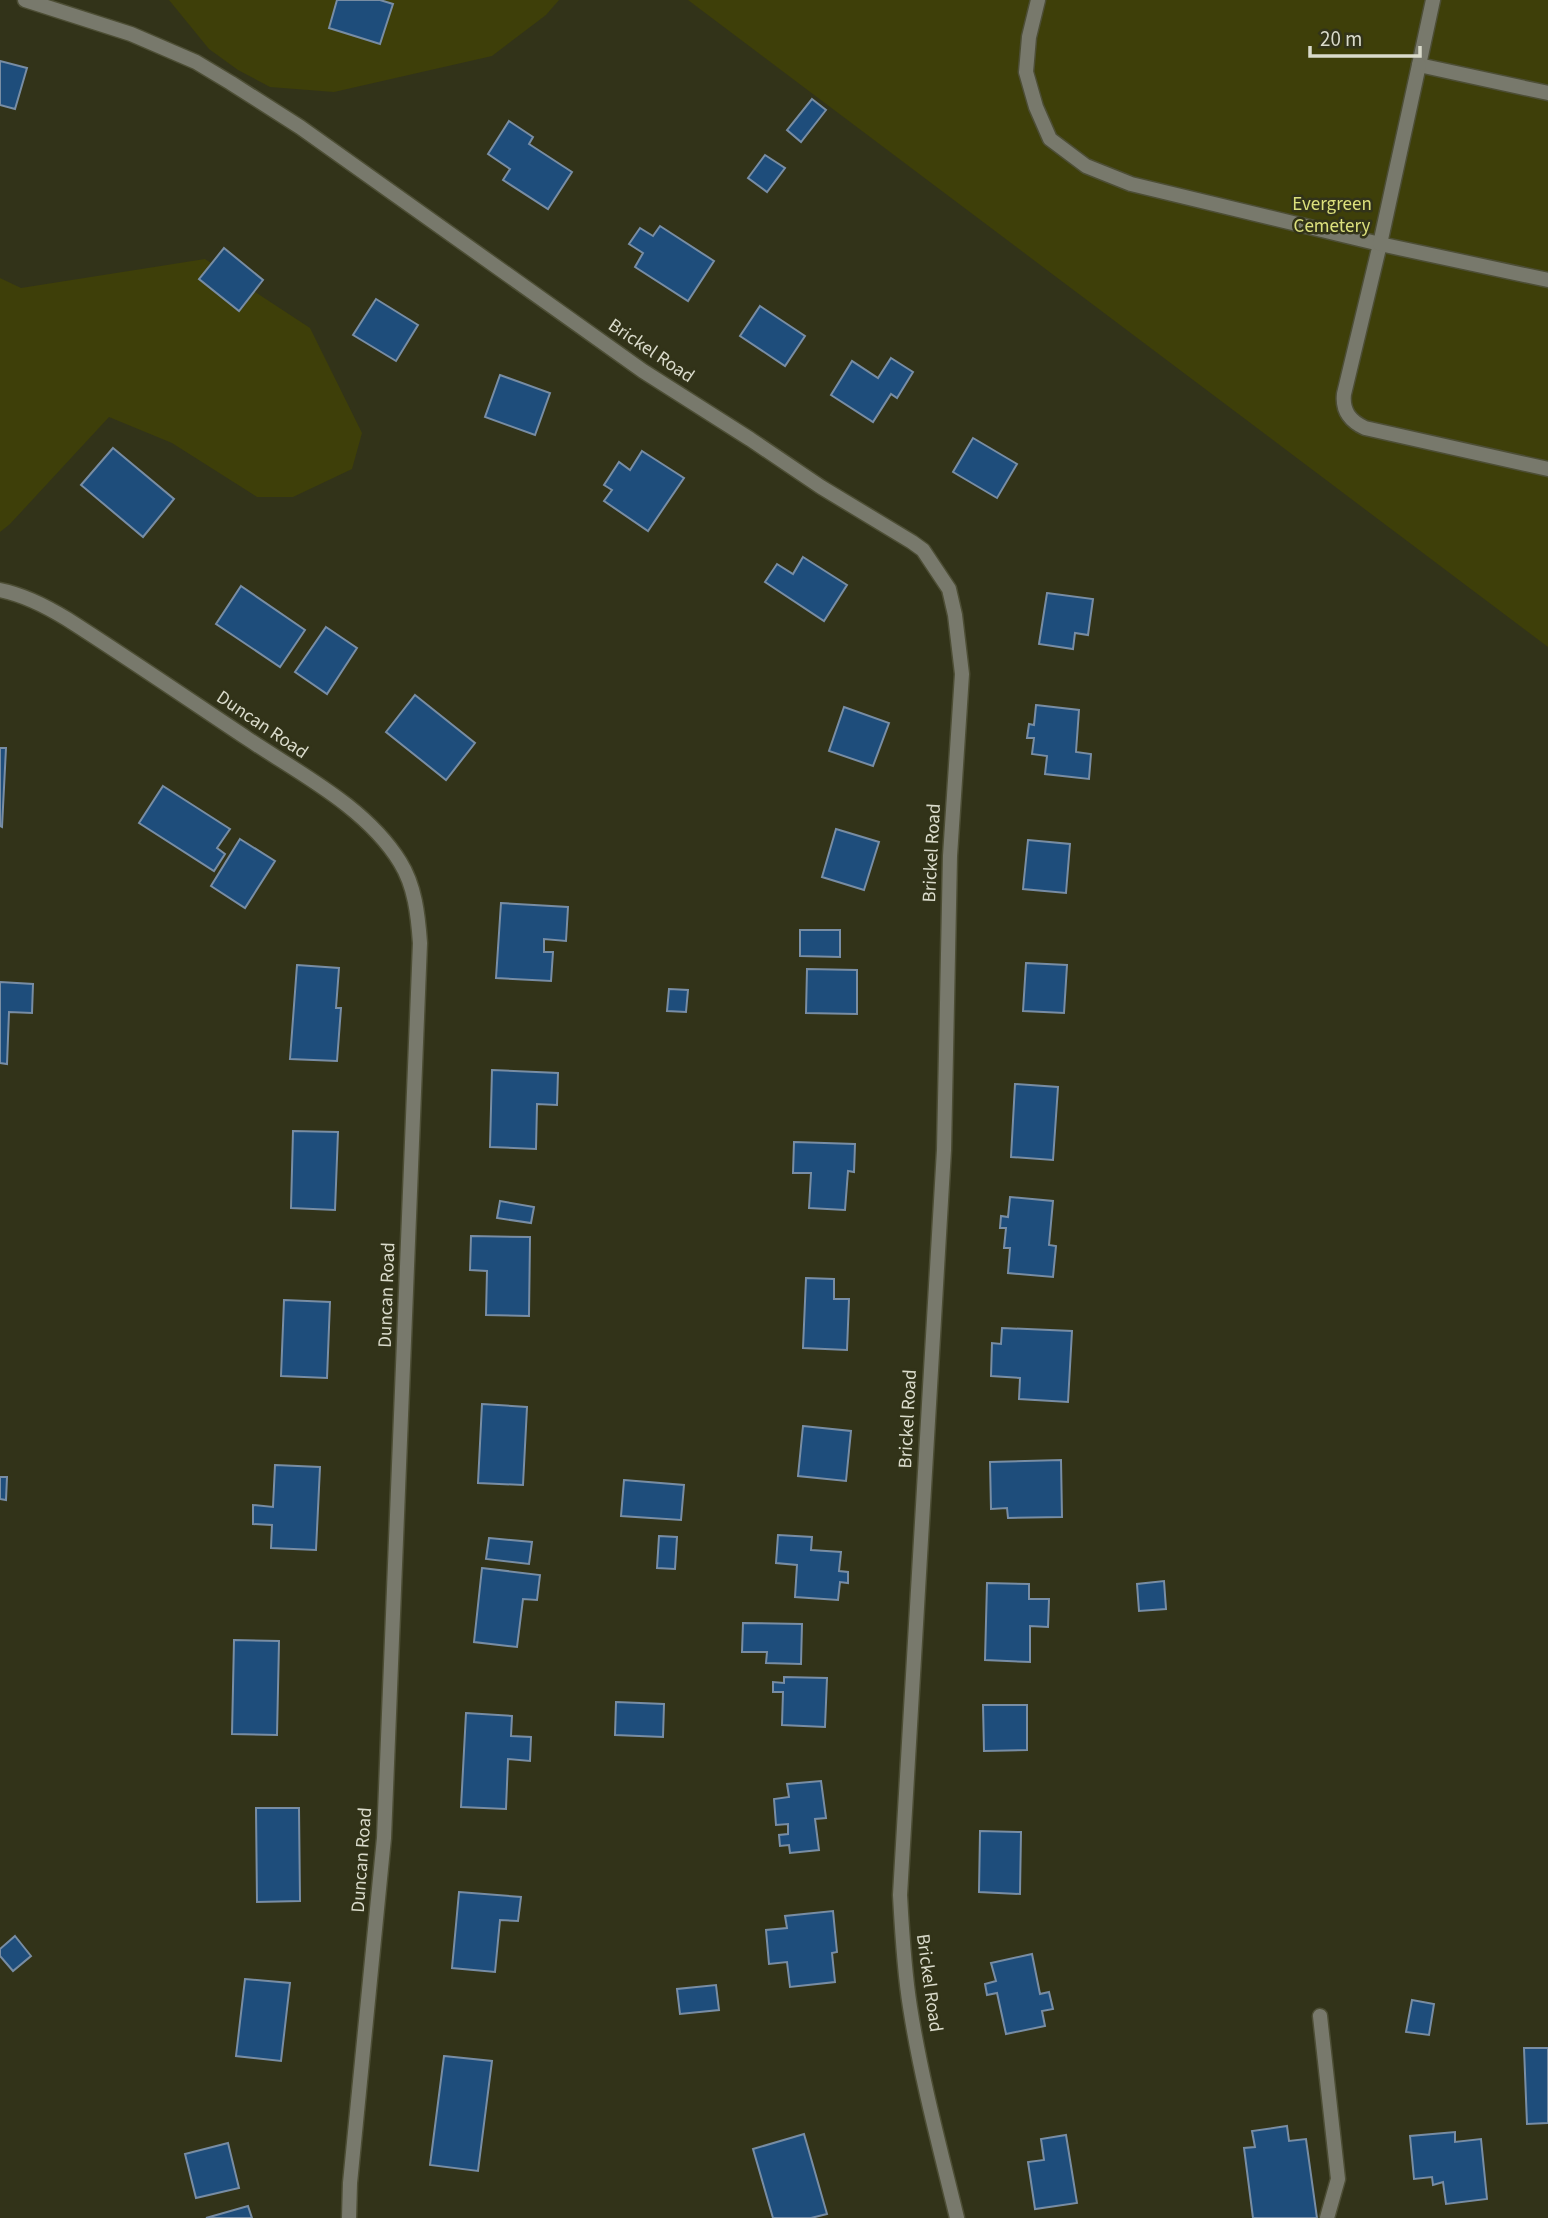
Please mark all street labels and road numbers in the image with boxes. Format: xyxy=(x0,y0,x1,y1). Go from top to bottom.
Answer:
street label: Brickel Road xyxy=(602,312,700,390)
street label: Duncan Road xyxy=(211,684,313,766)
street label: Brickel Road xyxy=(916,803,948,903)
street label: Duncan Road xyxy=(372,1242,402,1348)
street label: Brickel Road xyxy=(892,1369,924,1469)
street label: Duncan Road xyxy=(345,1806,379,1914)
street label: Brickel Road xyxy=(909,1932,949,2034)

